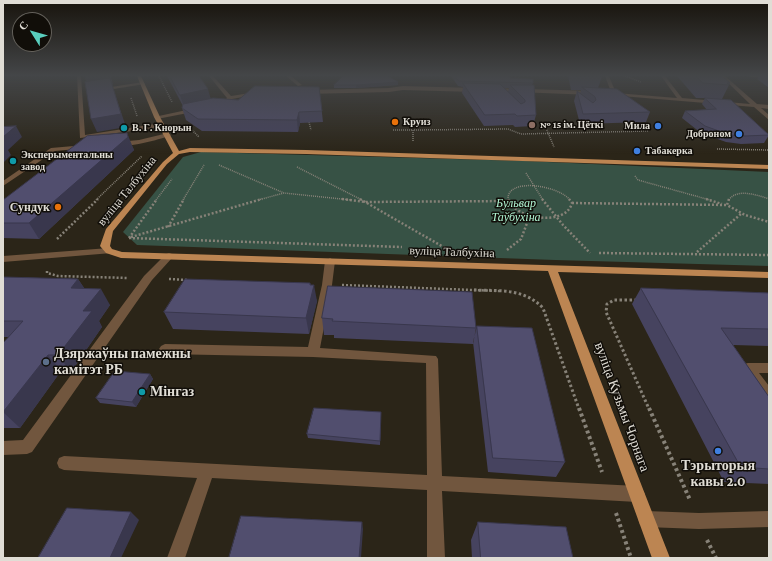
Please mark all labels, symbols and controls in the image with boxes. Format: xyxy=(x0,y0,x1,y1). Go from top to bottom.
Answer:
north arrow xyxy=(12,12,52,52)
text: С xyxy=(16,19,30,32)
place label: Круиз xyxy=(403,116,430,128)
marker: Круиз xyxy=(390,117,400,127)
place label: № 15 ім. Цёткі xyxy=(540,119,603,131)
marker: № 15 ім. Цёткі xyxy=(527,120,537,130)
place label: Мила xyxy=(624,120,650,132)
marker: Мила xyxy=(653,121,663,131)
place label: В. Г. Кнорын xyxy=(132,122,192,134)
marker: В. Г. Кнорын xyxy=(119,123,129,133)
place label: Доброном xyxy=(686,128,731,140)
marker: Доброном xyxy=(734,129,744,139)
place label: Табакерка xyxy=(645,145,693,157)
marker: Табакерка xyxy=(632,146,642,156)
place label: Эксперыментальны завод xyxy=(21,149,113,172)
street label: вуліца Талбухіна xyxy=(95,153,159,229)
marker: Эксперыментальны завод xyxy=(8,156,18,166)
park label: Бульвар Таўбухіна xyxy=(491,196,541,224)
place label: Сундук xyxy=(10,200,50,214)
marker: Сундук xyxy=(53,202,63,212)
street label: вуліца Талбухіна xyxy=(409,243,495,261)
street label: вуліца Кузьмы Чорнага xyxy=(591,340,653,474)
place label: Дзяржаўны памежны камітэт РБ xyxy=(54,346,191,378)
marker: Дзяржаўны памежны камітэт РБ xyxy=(41,357,51,367)
place label: Мінгаз xyxy=(150,384,194,400)
marker: Мінгаз xyxy=(137,387,147,397)
marker: Тэрыторыя кавы 2.0 xyxy=(713,446,723,456)
place label: Тэрыторыя кавы 2.0 xyxy=(681,458,755,490)

